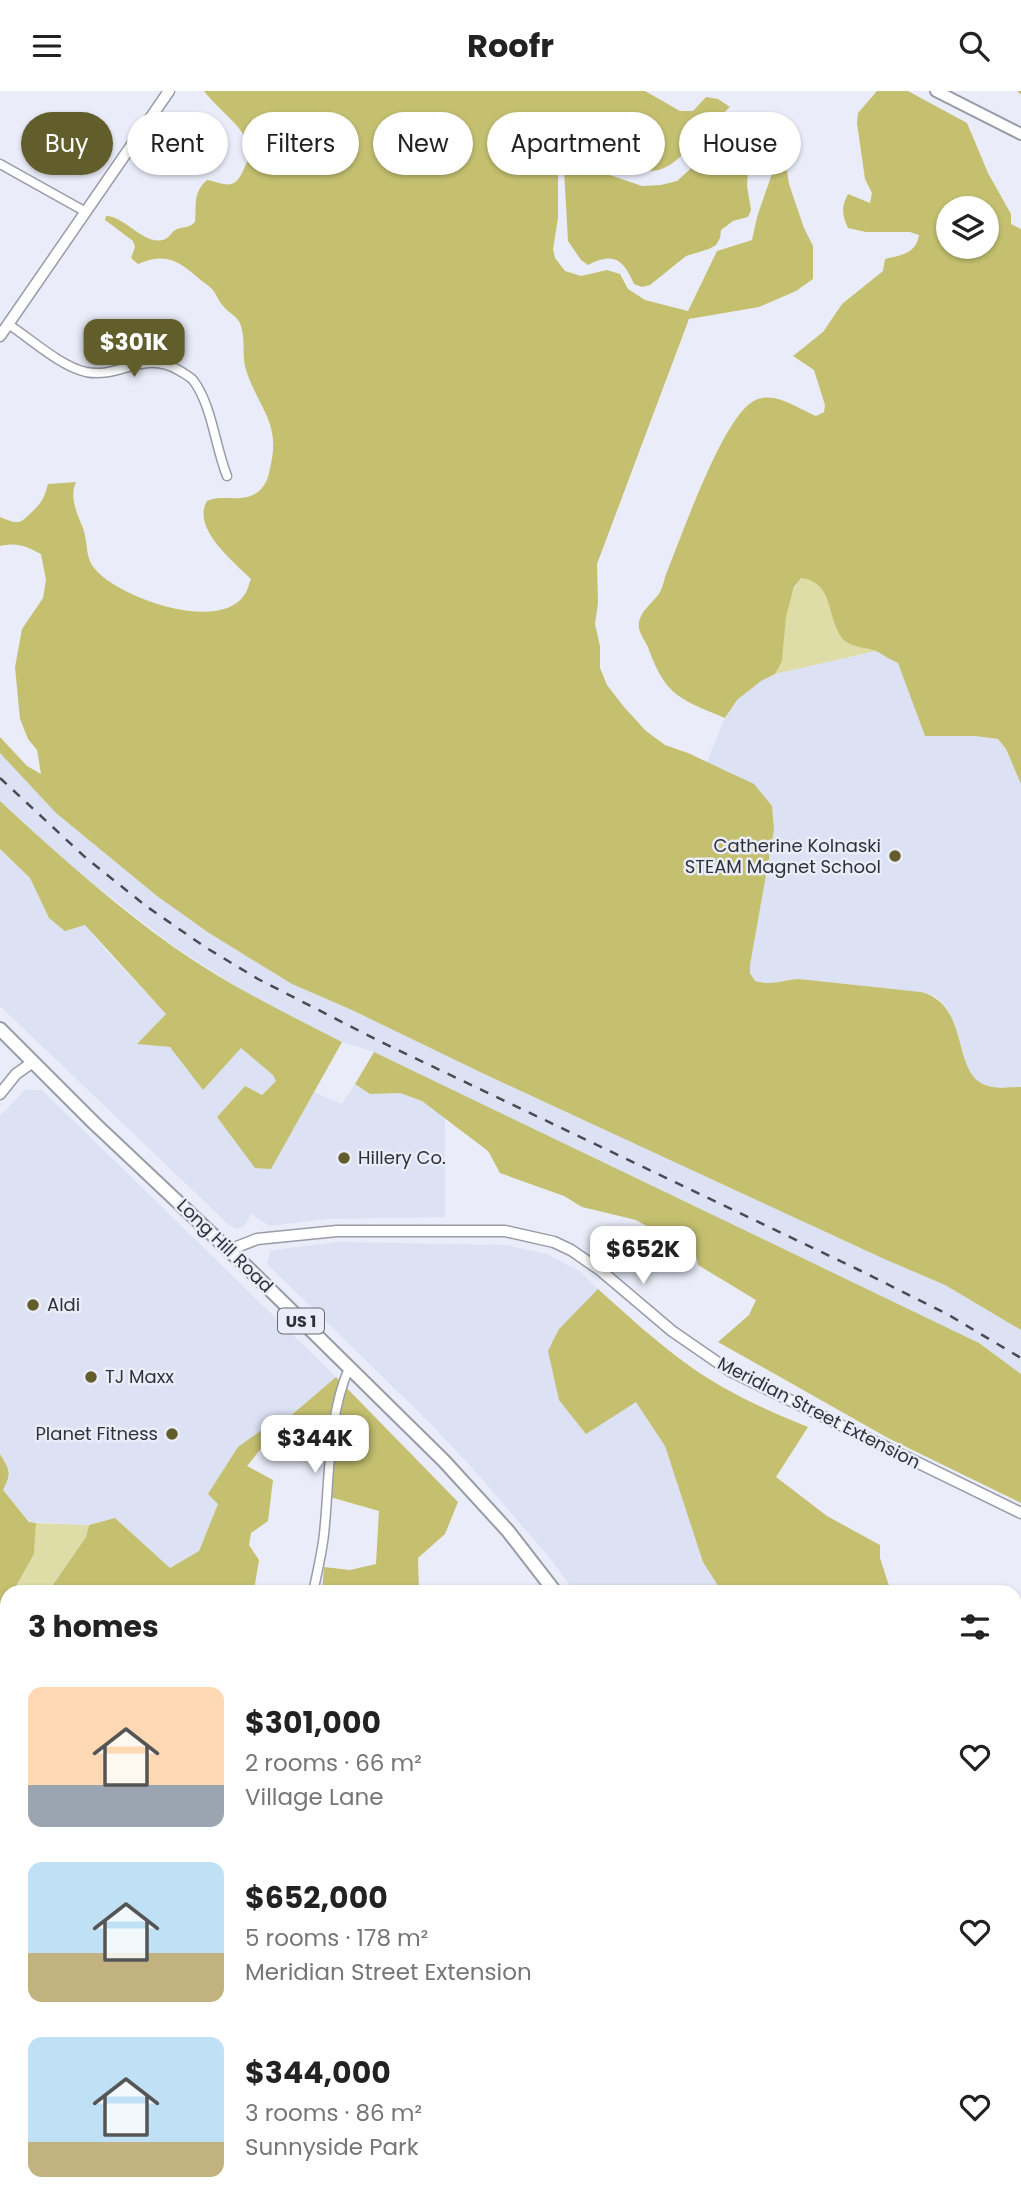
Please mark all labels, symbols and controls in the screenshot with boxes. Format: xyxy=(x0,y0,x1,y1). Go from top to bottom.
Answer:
text: Roofr xyxy=(467,23,554,68)
icon: menu xyxy=(28,27,66,65)
icon: search xyxy=(955,27,993,65)
chip: Buy xyxy=(21,112,113,175)
chip: Rent xyxy=(127,112,228,175)
chip: Filters xyxy=(242,112,359,175)
chip: New xyxy=(373,112,473,175)
chip: Apartment xyxy=(487,112,665,175)
chip: House xyxy=(679,112,801,175)
map controls xyxy=(936,196,999,259)
button: layers xyxy=(936,196,999,259)
pin: $301K xyxy=(85,320,183,379)
text: $301K xyxy=(100,326,168,358)
place label: Catherine Kolnaski STEAM Magnet School xyxy=(685,833,881,879)
marker: Catherine Kolnaski STEAM Magnet School xyxy=(887,848,903,864)
place label: Hillery Co. xyxy=(358,1145,446,1170)
marker: Hillery Co. xyxy=(336,1150,352,1166)
street label: Long Hill Road xyxy=(172,1193,279,1298)
pin: $652K xyxy=(594,1227,692,1286)
text: $652K xyxy=(606,1233,680,1265)
place label: Aldi xyxy=(47,1292,80,1317)
marker: Aldi xyxy=(25,1297,41,1313)
road number: US 1 xyxy=(278,1309,324,1333)
street label: Meridian Street Extension xyxy=(714,1350,925,1475)
place label: TJ Maxx xyxy=(105,1364,174,1389)
marker: TJ Maxx xyxy=(83,1369,99,1385)
pin: $344K xyxy=(266,1415,364,1475)
place label: Planet Fitness xyxy=(35,1421,158,1446)
text: $344K xyxy=(277,1422,353,1454)
marker: Planet Fitness xyxy=(164,1426,180,1442)
text: 3 homes xyxy=(28,1605,159,1648)
icon: filters xyxy=(956,1608,994,1646)
text: $301,000 xyxy=(245,1701,381,1744)
icon: home xyxy=(84,1715,168,1799)
icon: heart xyxy=(956,1738,994,1776)
text: 2 rooms · 66 m² xyxy=(245,1747,422,1779)
text: Village Lane xyxy=(245,1781,383,1813)
text: $652,000 xyxy=(245,1876,388,1919)
icon: home xyxy=(84,1890,168,1974)
icon: heart xyxy=(956,1913,994,1951)
text: 5 rooms · 178 m² xyxy=(245,1922,428,1954)
text: Meridian Street Extension xyxy=(245,1956,532,1988)
text: $344,000 xyxy=(245,2051,391,2094)
icon: home xyxy=(84,2065,168,2149)
icon: heart xyxy=(956,2088,994,2126)
text: 3 rooms · 86 m² xyxy=(245,2097,422,2129)
text: Sunnyside Park xyxy=(245,2131,419,2163)

